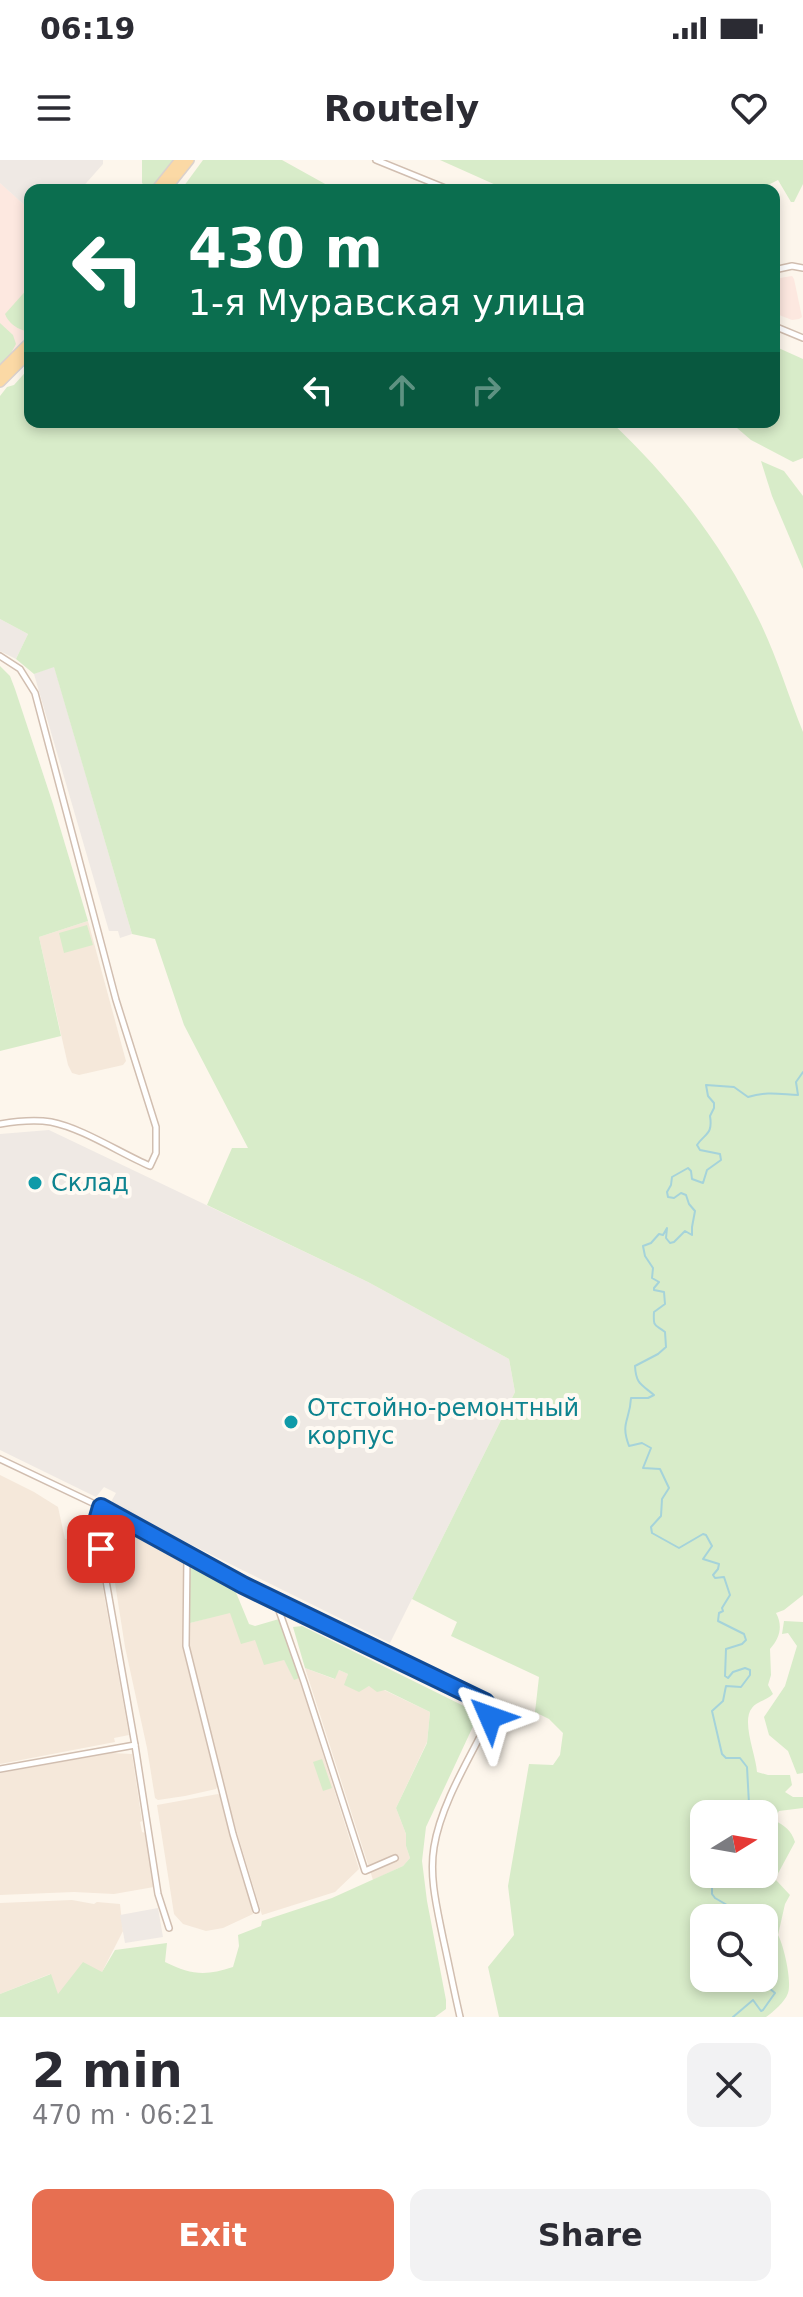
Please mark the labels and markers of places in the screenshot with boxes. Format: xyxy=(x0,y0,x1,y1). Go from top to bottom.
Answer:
place label: Склад xyxy=(51,1169,129,1197)
marker: Склад xyxy=(26,1174,44,1192)
place label: Отстойно-ремонтный корпус xyxy=(307,1394,579,1450)
marker: Отстойно-ремонтный корпус xyxy=(282,1413,300,1431)
pin xyxy=(67,1515,135,1583)

